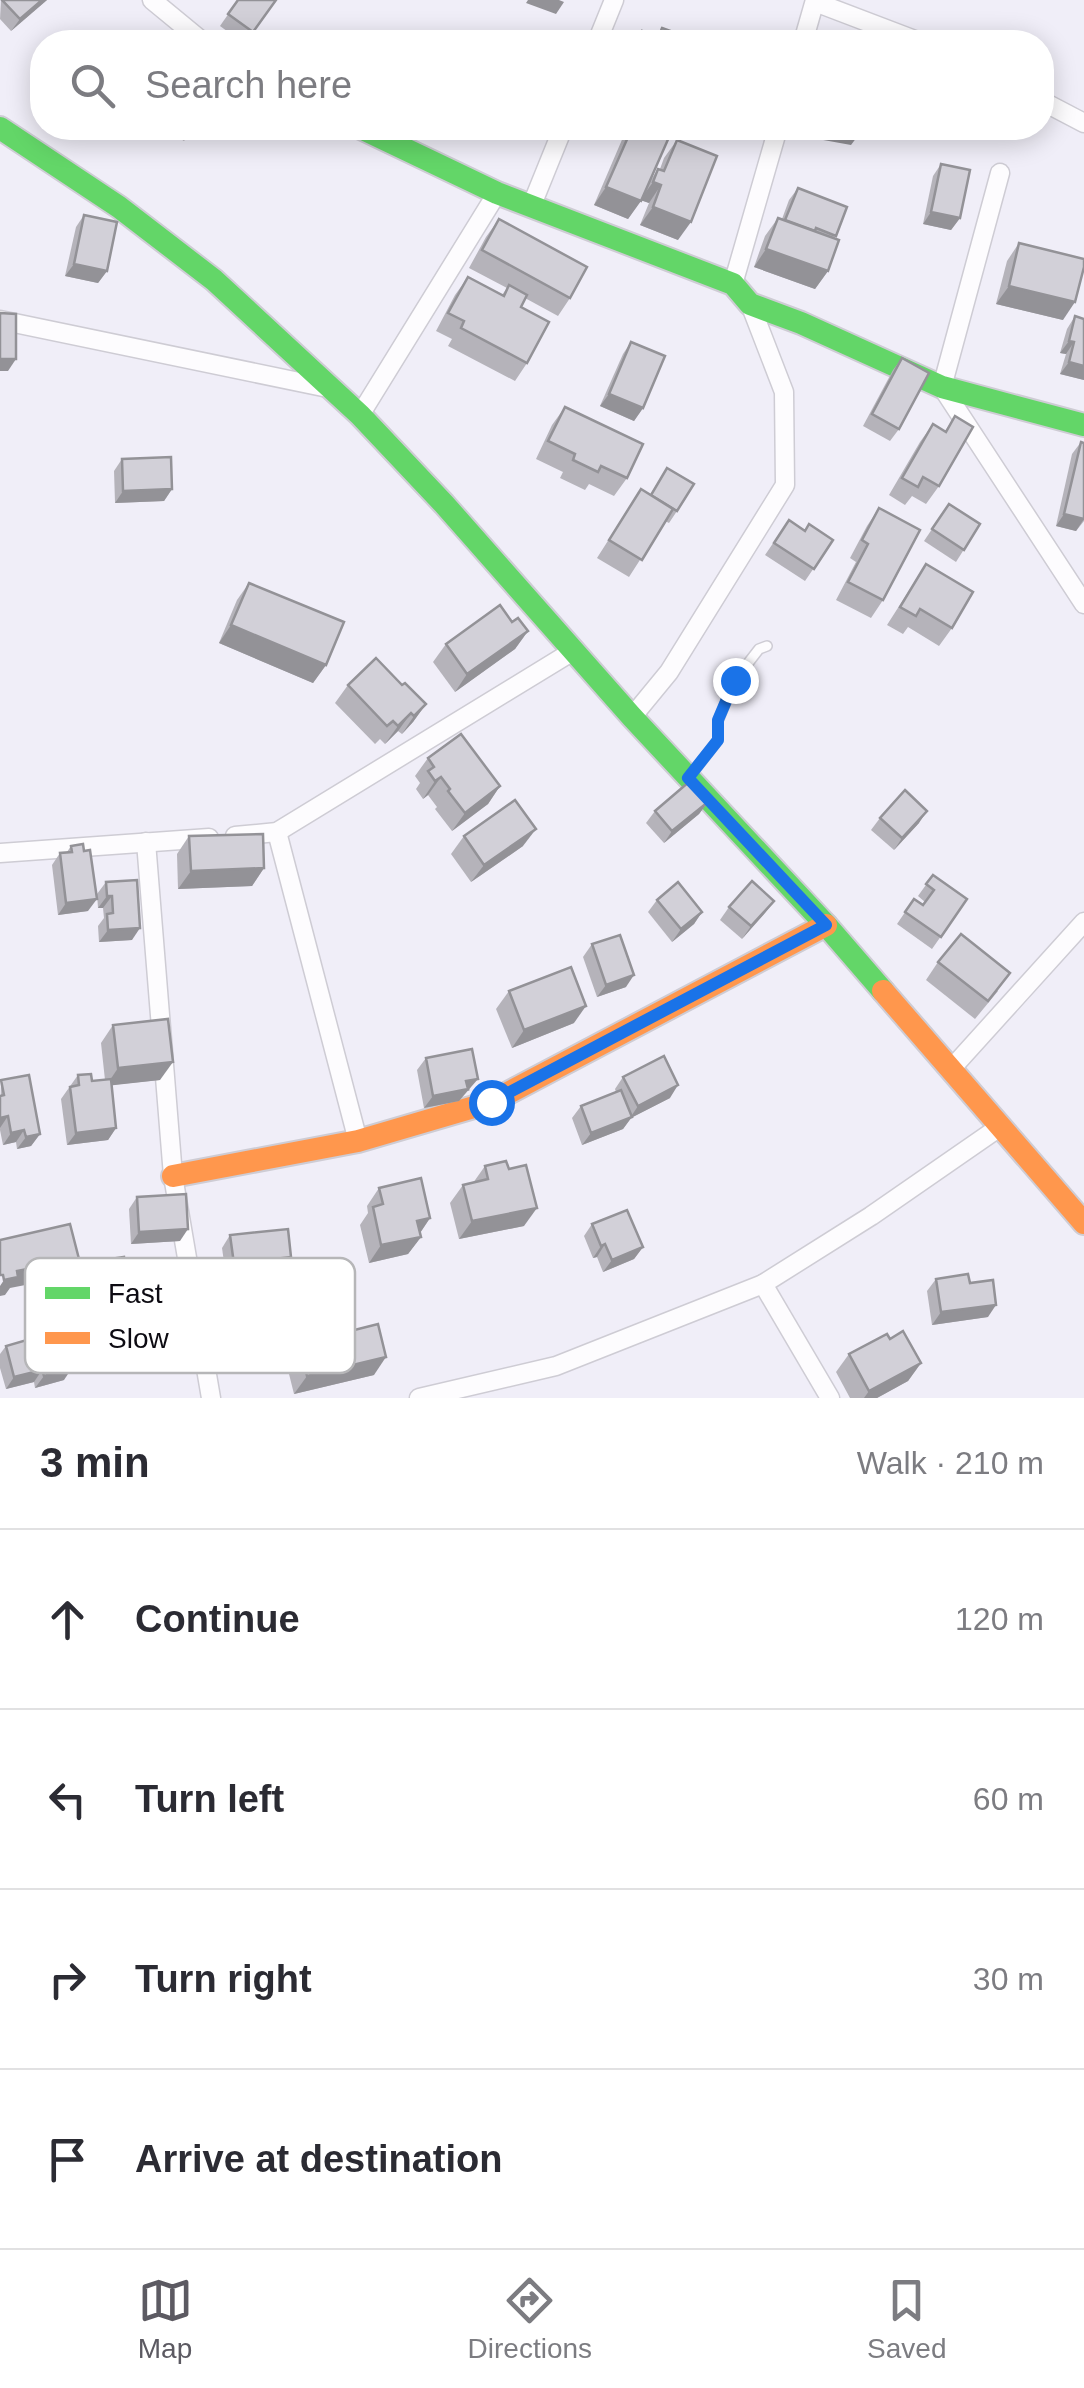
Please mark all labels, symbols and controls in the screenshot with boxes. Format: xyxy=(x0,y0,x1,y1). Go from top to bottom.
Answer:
search box xyxy=(30,30,1054,140)
icon: search xyxy=(65,58,120,113)
text: Search here xyxy=(145,64,352,106)
route end xyxy=(713,658,759,704)
route start xyxy=(469,1080,515,1126)
legend xyxy=(25,1258,355,1373)
text: Fast xyxy=(108,1278,163,1309)
text: Slow xyxy=(108,1323,169,1354)
text: 3 min xyxy=(40,1439,150,1486)
text: Walk · 210 m xyxy=(857,1445,1044,1481)
icon: ahead xyxy=(40,1592,95,1647)
text: Continue xyxy=(135,1598,300,1640)
text: 120 m xyxy=(955,1601,1044,1637)
icon: left xyxy=(40,1772,95,1827)
text: Turn left xyxy=(135,1778,284,1820)
text: 60 m xyxy=(973,1781,1044,1817)
icon: right xyxy=(40,1952,95,2007)
text: Turn right xyxy=(135,1958,312,2000)
text: 30 m xyxy=(973,1961,1044,1997)
icon: arrive xyxy=(40,2132,95,2187)
text: Arrive at destination xyxy=(135,2138,502,2180)
tab: Map xyxy=(138,2273,193,2365)
tab: Directions xyxy=(468,2273,592,2365)
tab: Saved xyxy=(867,2273,946,2365)

